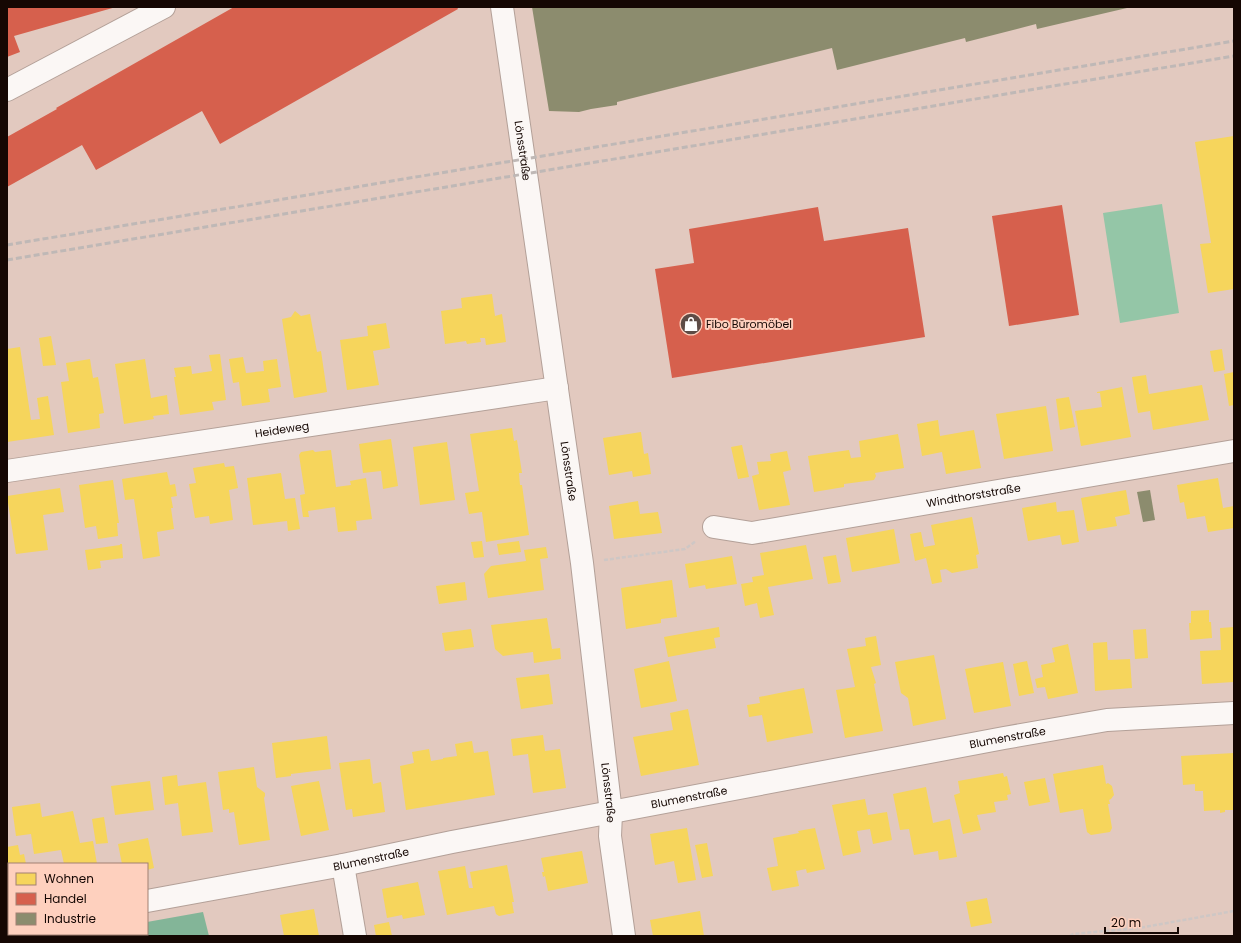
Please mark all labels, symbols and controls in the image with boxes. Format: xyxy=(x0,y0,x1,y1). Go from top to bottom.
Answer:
street label: Lönsstraße xyxy=(510,120,535,182)
shop icon: Fibo Büromöbel xyxy=(678,311,704,337)
place label: Fibo Büromöbel xyxy=(706,316,792,332)
street label: Heideweg xyxy=(254,418,310,442)
street label: Lönsstraße xyxy=(557,440,581,502)
street label: Windthorststraße xyxy=(925,479,1022,511)
street label: Blumenstraße xyxy=(968,723,1047,752)
street label: Lönsstraße xyxy=(597,762,619,823)
street label: Blumenstraße xyxy=(650,782,729,812)
street label: Blumenstraße xyxy=(332,843,411,875)
legend xyxy=(8,863,148,935)
text: Wohnen xyxy=(44,870,94,887)
text: Handel xyxy=(44,890,87,907)
scale bar xyxy=(1105,909,1178,935)
text: Industrie xyxy=(44,910,96,927)
text: 20 m xyxy=(1111,914,1141,931)

